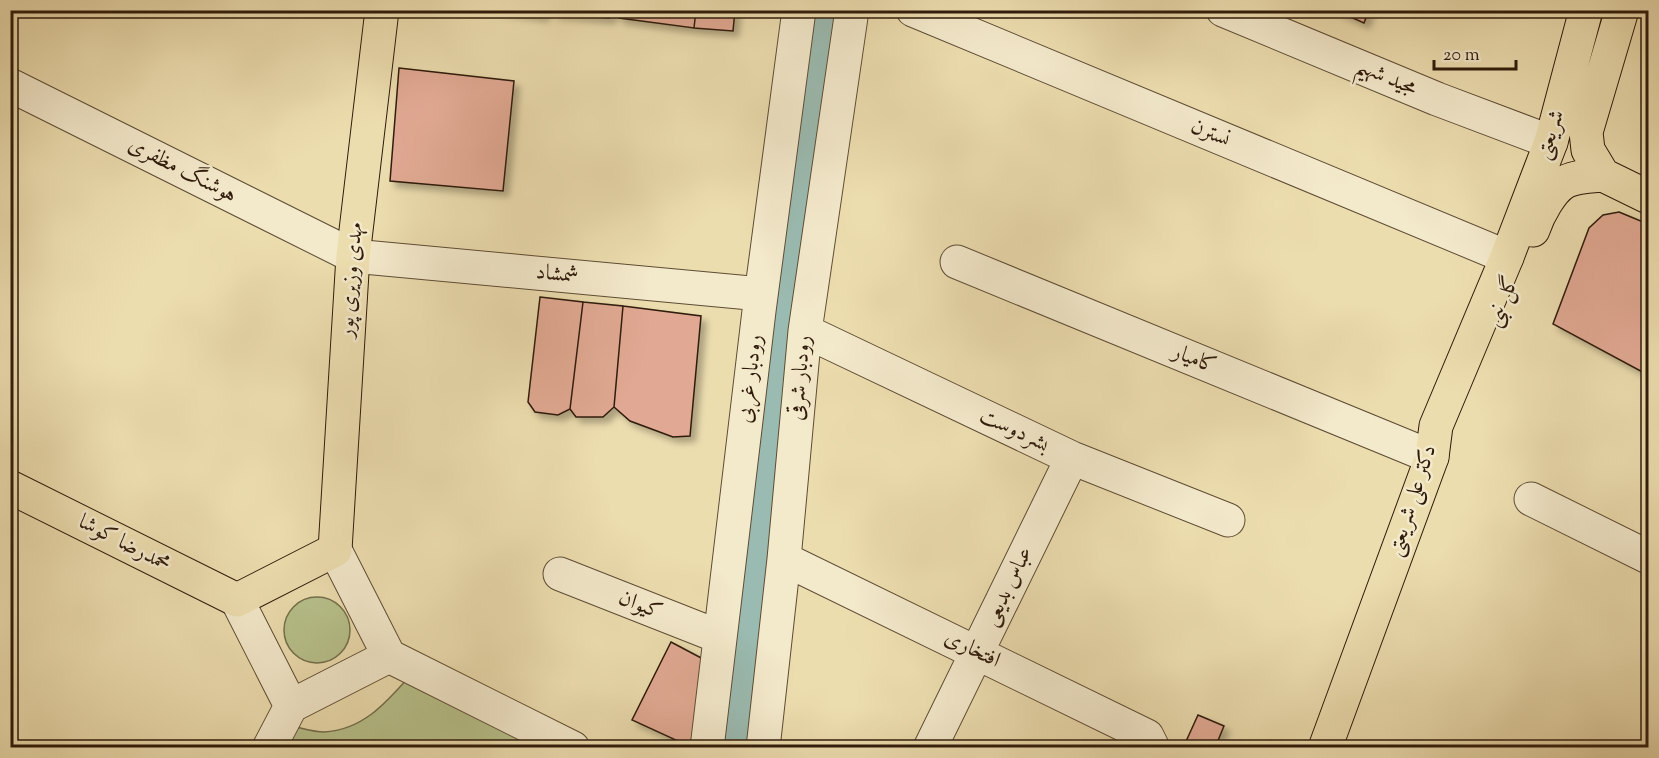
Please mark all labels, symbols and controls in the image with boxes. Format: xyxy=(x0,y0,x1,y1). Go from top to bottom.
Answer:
scale bar xyxy=(1434,33,1516,71)
text: 20 m xyxy=(1443,43,1480,69)
street label: مجید شهیم xyxy=(1349,51,1422,108)
street label: شریعتی xyxy=(1528,106,1574,164)
street label: نسترن xyxy=(1185,111,1235,157)
street label: هوشنگ مظفری xyxy=(122,130,242,212)
street label: مهدی وزیری پور xyxy=(331,221,373,341)
street label: شمشاد xyxy=(534,257,580,293)
street label: گل نبی xyxy=(1480,271,1528,333)
street label: رودبار غربی xyxy=(730,333,772,425)
street label: رودبار شرقی xyxy=(781,334,821,422)
street label: کامیار xyxy=(1165,336,1221,383)
street label: بشردوست xyxy=(974,401,1054,461)
street label: دکتر علی شریعتی xyxy=(1380,441,1446,561)
street label: محمدرضا کوشا xyxy=(72,507,176,581)
street label: عباس بدیعی xyxy=(976,542,1042,632)
street label: کیوان xyxy=(613,583,667,629)
street label: افتخاری xyxy=(938,623,1006,677)

